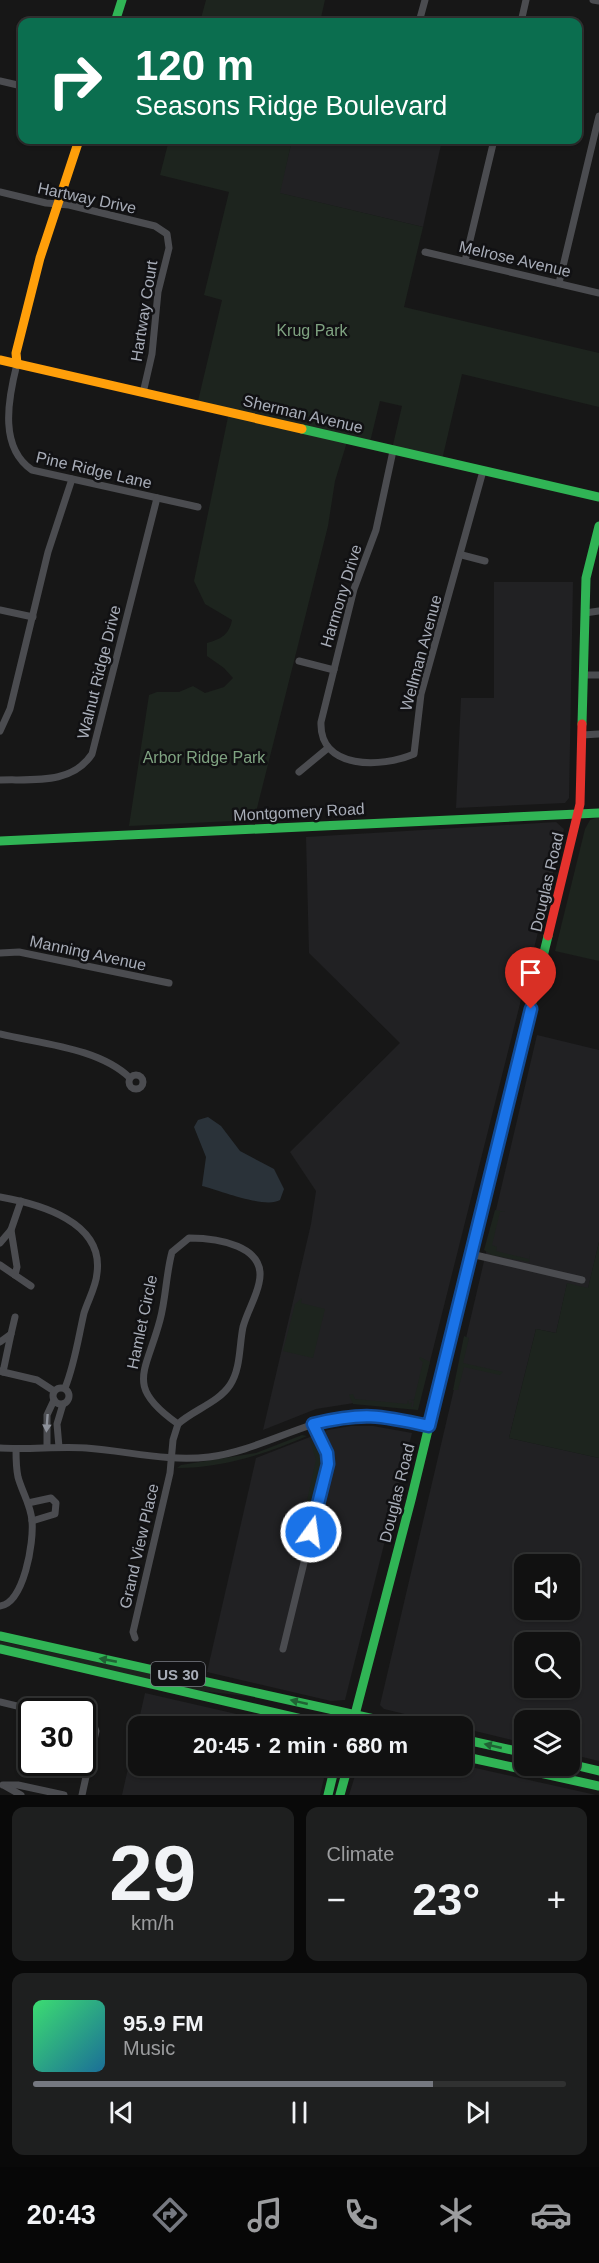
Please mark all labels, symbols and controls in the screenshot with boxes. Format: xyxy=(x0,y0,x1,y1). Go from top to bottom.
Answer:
icon: right xyxy=(36,42,114,120)
text: 120 m xyxy=(135,42,254,89)
text: Seasons Ridge Boulevard xyxy=(135,91,447,121)
street label: Hartway Drive xyxy=(36,179,138,217)
street label: Melrose Avenue xyxy=(457,238,573,280)
street label: Hartway Court xyxy=(128,259,160,363)
park label: Krug Park xyxy=(276,322,349,339)
street label: Sherman Avenue xyxy=(241,392,365,436)
street label: Pine Ridge Lane xyxy=(34,448,154,492)
street label: Harmony Drive xyxy=(317,542,365,649)
street label: Wellman Avenue xyxy=(397,593,445,713)
street label: Walnut Ridge Drive xyxy=(74,603,124,741)
park label: Arbor Ridge Park xyxy=(143,749,266,766)
street label: Montgomery Road xyxy=(233,800,365,824)
street label: Douglas Road xyxy=(527,831,567,933)
street label: Manning Avenue xyxy=(28,932,148,974)
pin xyxy=(505,947,556,1009)
icon: arrive xyxy=(514,956,547,989)
street label: Hamlet Circle xyxy=(124,1273,160,1371)
one-way arrow xyxy=(42,1414,52,1433)
street label: Douglas Road xyxy=(376,1442,418,1544)
street label: Grand View Place xyxy=(116,1482,162,1610)
position arrow xyxy=(279,1500,343,1564)
map controls xyxy=(514,1554,580,1776)
button: sound xyxy=(514,1554,580,1620)
button: search xyxy=(514,1632,580,1698)
one-way arrow xyxy=(98,1655,117,1664)
road number: US 30 xyxy=(151,1662,205,1686)
one-way arrow xyxy=(289,1696,308,1706)
speed limit sign: 30 xyxy=(18,1698,96,1776)
button: layers xyxy=(514,1710,580,1776)
text: 20:45 · 2 min · 680 m xyxy=(193,1733,408,1758)
one-way arrow xyxy=(484,1741,503,1751)
text: 29 xyxy=(109,1829,196,1917)
text: Climate xyxy=(327,1843,394,1865)
text: 23° xyxy=(412,1874,480,1925)
text: − xyxy=(327,1881,346,1918)
text: + xyxy=(547,1881,566,1918)
text: km/h xyxy=(131,1912,174,1934)
text: 95.9 FM xyxy=(123,2011,204,2036)
text: Music xyxy=(123,2037,175,2059)
icon: previous xyxy=(105,2096,138,2129)
icon: pause xyxy=(283,2096,316,2129)
icon: next xyxy=(461,2096,494,2129)
icon: directions xyxy=(149,2194,191,2236)
icon: music xyxy=(244,2194,286,2236)
icon: phone xyxy=(340,2194,382,2236)
icon: climate xyxy=(435,2194,477,2236)
icon: car xyxy=(530,2194,572,2236)
text: 20:43 xyxy=(27,2200,96,2230)

